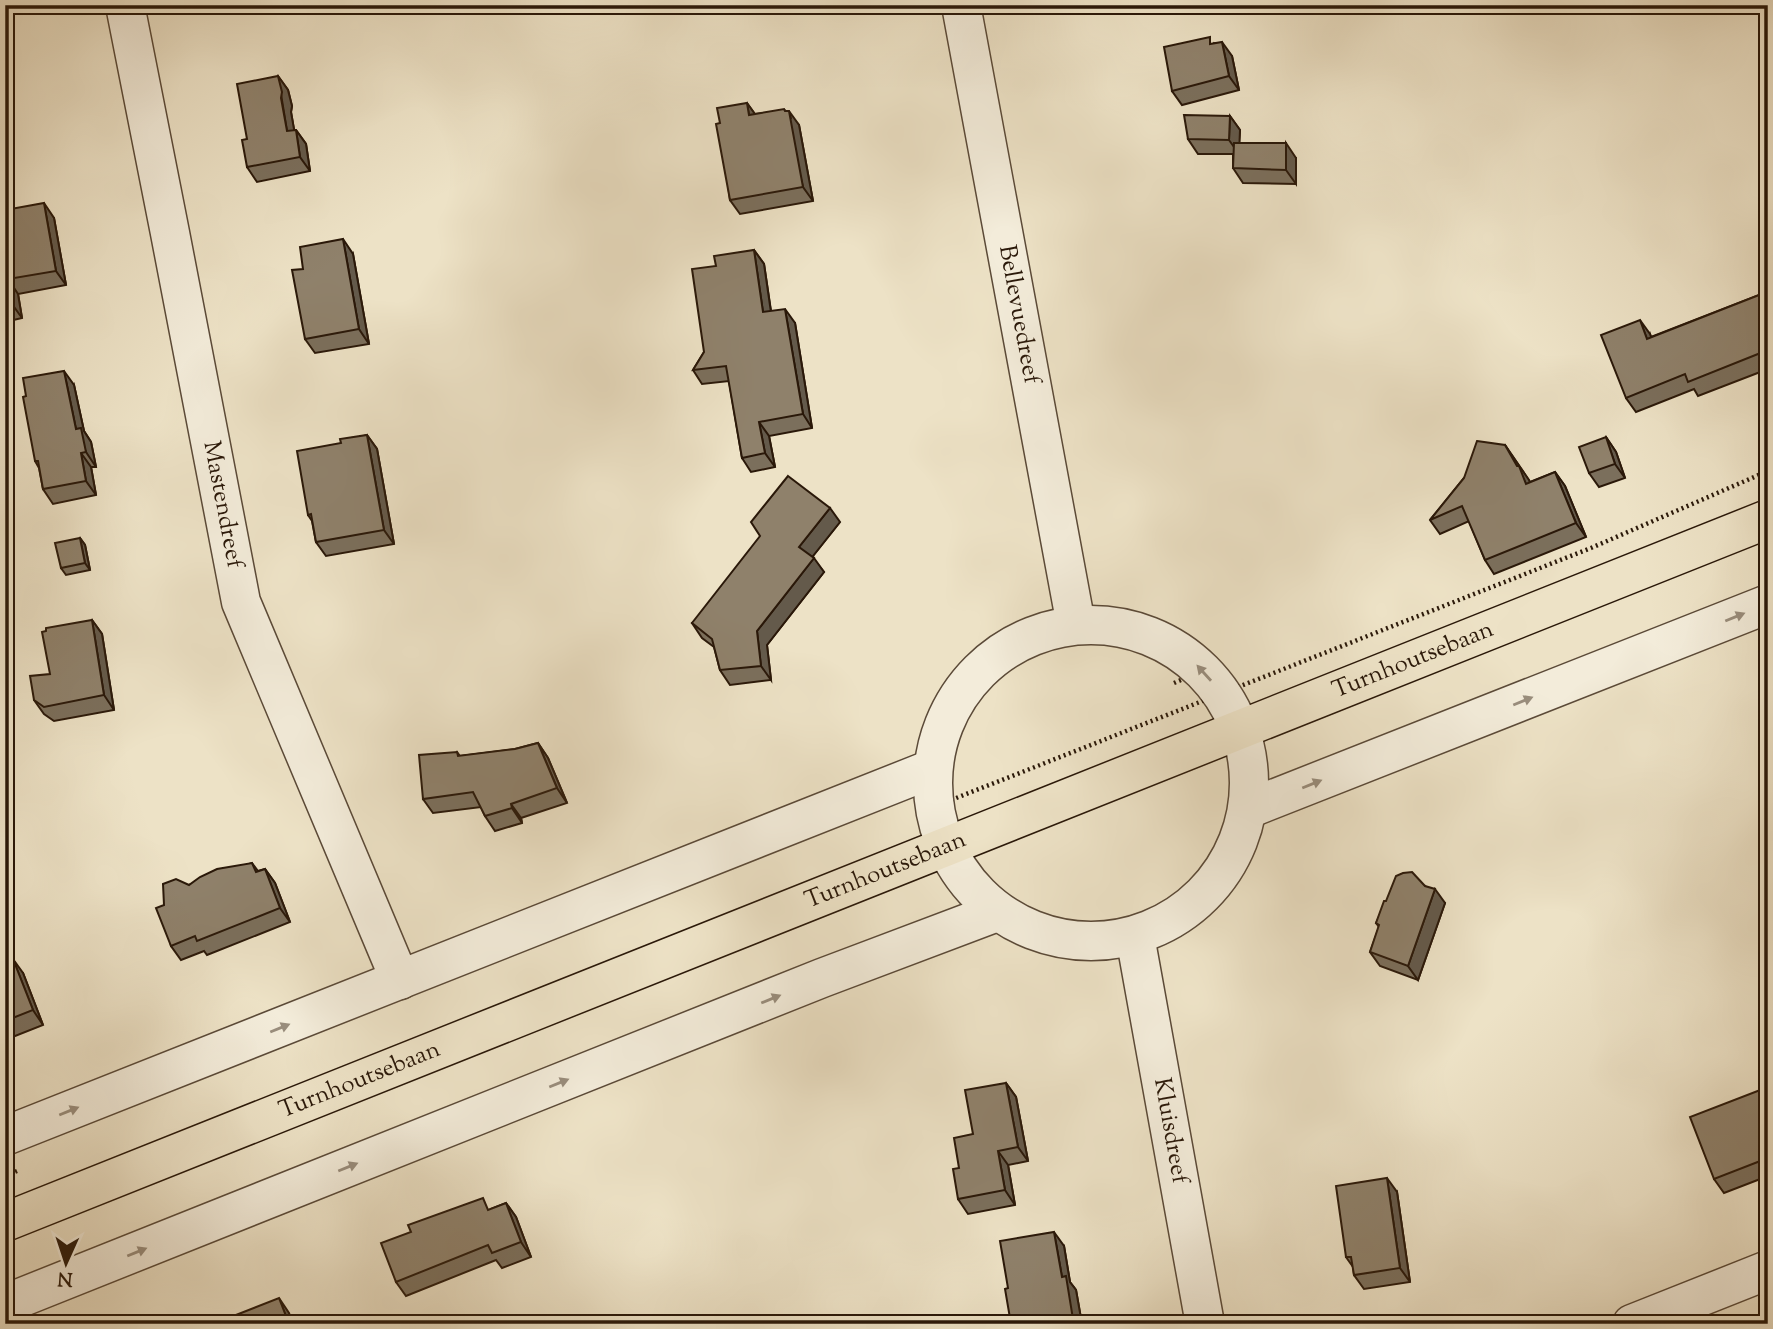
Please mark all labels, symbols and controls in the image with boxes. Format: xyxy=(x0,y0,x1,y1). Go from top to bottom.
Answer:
street label: Bellevuedreef xyxy=(989,242,1048,389)
street label: Mastendreef xyxy=(193,438,251,573)
one-way arrow xyxy=(1724,611,1745,622)
street label: Turnhoutsebaan xyxy=(1328,613,1499,708)
one-way arrow xyxy=(1196,664,1212,682)
one-way arrow xyxy=(1513,695,1534,706)
one-way arrow xyxy=(1301,779,1322,790)
street label: Turnhoutsebaan xyxy=(800,823,971,918)
one-way arrow xyxy=(760,993,781,1004)
one-way arrow xyxy=(270,1022,291,1033)
street label: Turnhoutsebaan xyxy=(274,1033,445,1128)
street label: Kluisdreef xyxy=(1144,1075,1197,1188)
one-way arrow xyxy=(549,1077,570,1088)
one-way arrow xyxy=(58,1106,79,1117)
one-way arrow xyxy=(338,1162,359,1173)
north arrow xyxy=(32,1228,102,1298)
one-way arrow xyxy=(127,1246,148,1257)
text: N xyxy=(57,1264,74,1291)

